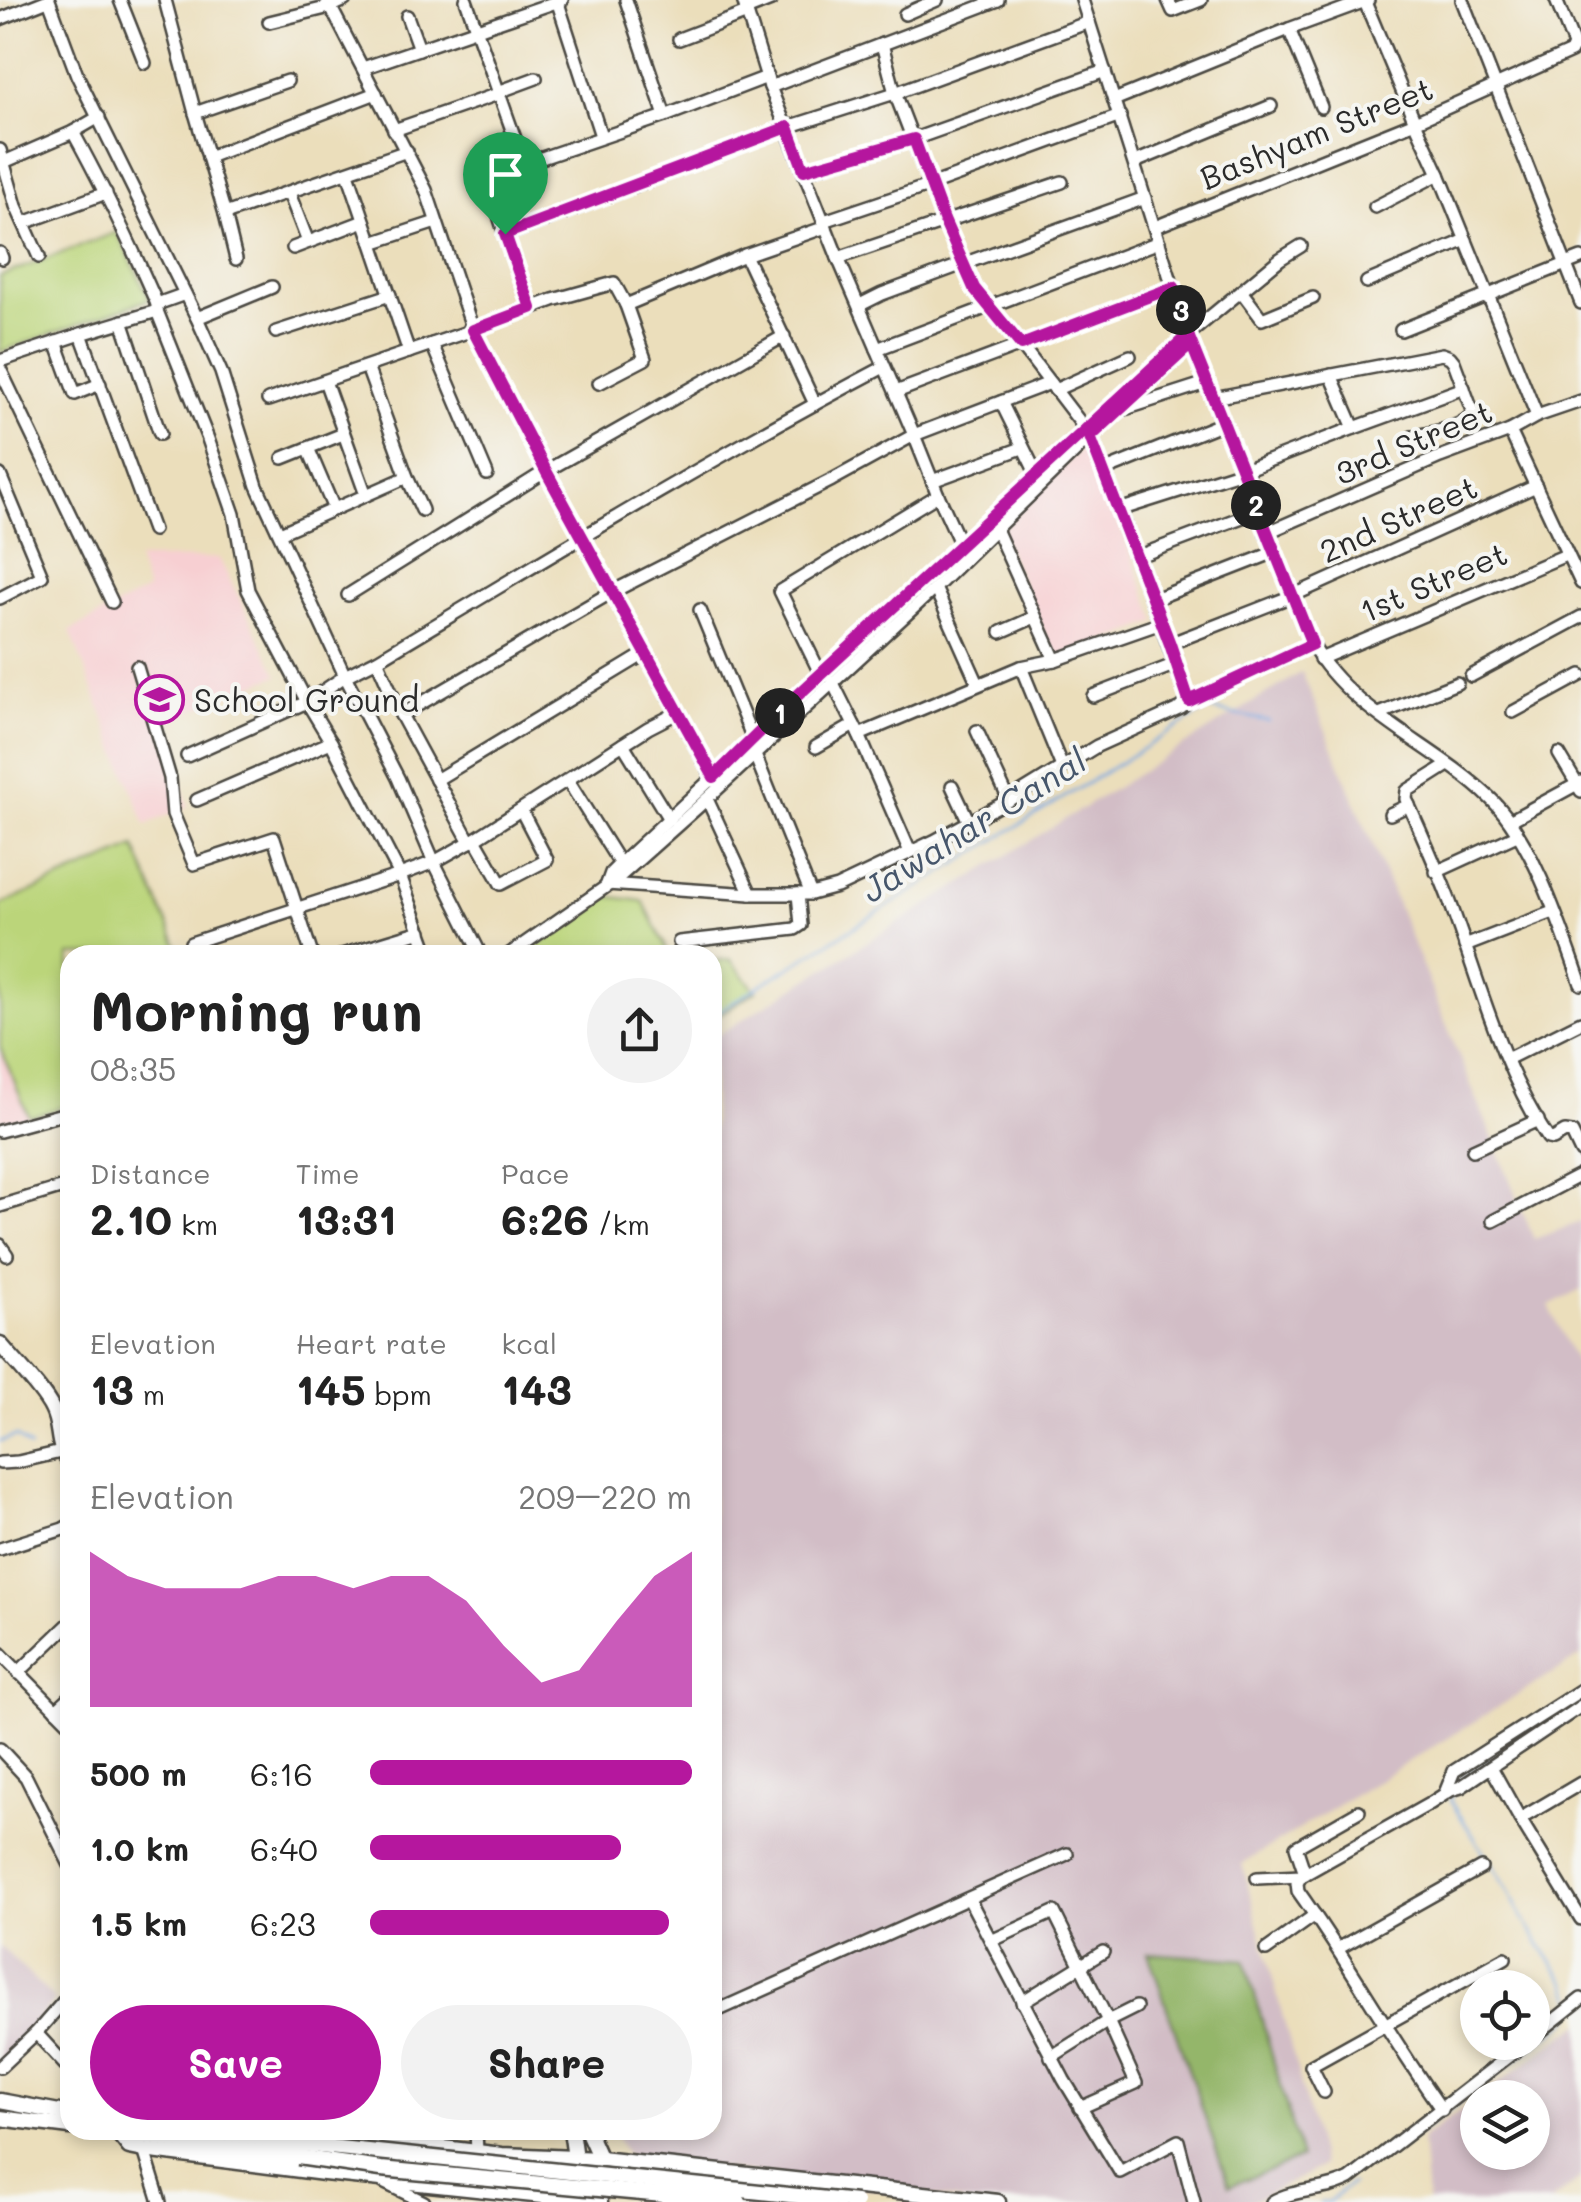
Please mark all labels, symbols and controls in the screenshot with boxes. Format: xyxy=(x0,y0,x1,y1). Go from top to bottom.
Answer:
street label: Bashyam Street xyxy=(1193,66,1439,199)
pin xyxy=(463,132,548,235)
icon: arrive xyxy=(478,147,533,202)
pin: 3 xyxy=(1156,285,1206,335)
text: 3 xyxy=(1173,292,1189,328)
street label: 3rd Street xyxy=(1328,389,1498,493)
street label: 2nd Street xyxy=(1313,465,1483,571)
pin: 2 xyxy=(1231,480,1281,530)
text: 2 xyxy=(1248,487,1264,523)
street label: 1st Street xyxy=(1353,531,1513,631)
school or university icon: School Ground xyxy=(133,673,185,725)
place label: School Ground xyxy=(194,678,419,720)
pin: 1 xyxy=(755,688,805,738)
text: 1 xyxy=(774,695,786,731)
water label: Jawahar Canal xyxy=(852,736,1094,912)
text: Morning run xyxy=(90,973,423,1045)
button: share xyxy=(587,978,692,1083)
text: 08:35 xyxy=(90,1047,176,1089)
text: Distance xyxy=(90,1155,211,1191)
text: Time xyxy=(296,1155,359,1191)
text: Pace xyxy=(501,1155,570,1191)
text: 2.10 xyxy=(90,1191,172,1246)
text: 13:31 xyxy=(296,1191,397,1246)
text: 6:26 xyxy=(501,1191,589,1246)
text: km xyxy=(172,1206,218,1242)
text: /km xyxy=(589,1206,650,1242)
text: Elevation xyxy=(90,1325,216,1361)
text: Heart rate xyxy=(296,1325,447,1361)
text: kcal xyxy=(501,1325,557,1361)
text: 13 xyxy=(90,1361,134,1416)
text: 145 xyxy=(296,1361,365,1416)
text: 143 xyxy=(501,1361,572,1416)
text: m xyxy=(134,1376,165,1412)
text: bpm xyxy=(365,1376,432,1412)
text: Elevation xyxy=(90,1475,234,1517)
text: 209–220 m xyxy=(518,1475,692,1517)
text: 500 m xyxy=(90,1752,187,1794)
text: 6:16 xyxy=(250,1752,313,1794)
text: 1.0 km xyxy=(90,1827,189,1869)
text: 6:40 xyxy=(250,1827,318,1869)
text: 1.5 km xyxy=(90,1902,187,1944)
text: 6:23 xyxy=(250,1902,316,1944)
map controls xyxy=(1460,1970,1550,2170)
button: locate xyxy=(1460,1970,1550,2060)
button: Save xyxy=(90,2005,381,2120)
button: Share xyxy=(401,2005,692,2120)
button: layers xyxy=(1460,2080,1550,2170)

